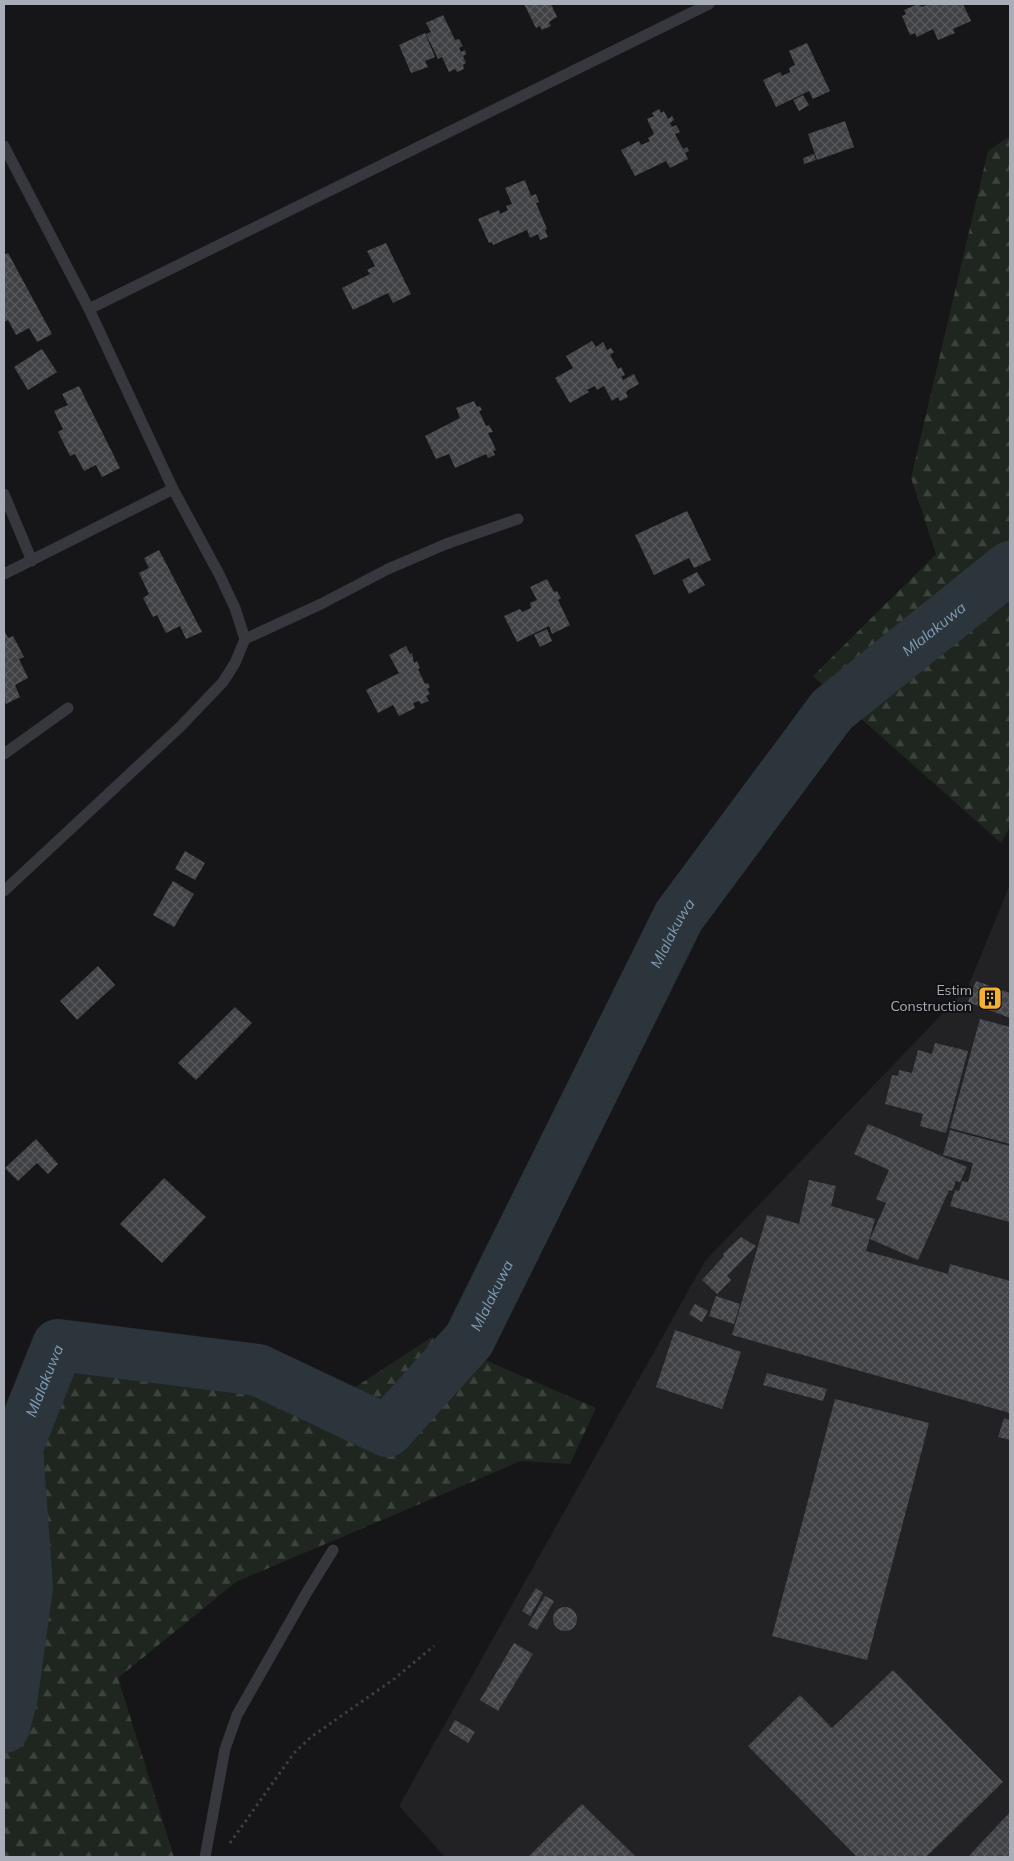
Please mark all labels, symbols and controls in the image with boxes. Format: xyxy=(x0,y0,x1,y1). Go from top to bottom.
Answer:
water label: Mlalakuwa xyxy=(898,597,969,660)
water label: Mlalakuwa xyxy=(645,894,699,971)
place label: Estim Construction xyxy=(890,981,972,1015)
building icon: Estim Construction xyxy=(977,985,1003,1011)
water label: Mlalakuwa xyxy=(466,1257,517,1334)
water label: Mlalakuwa xyxy=(21,1342,67,1420)

